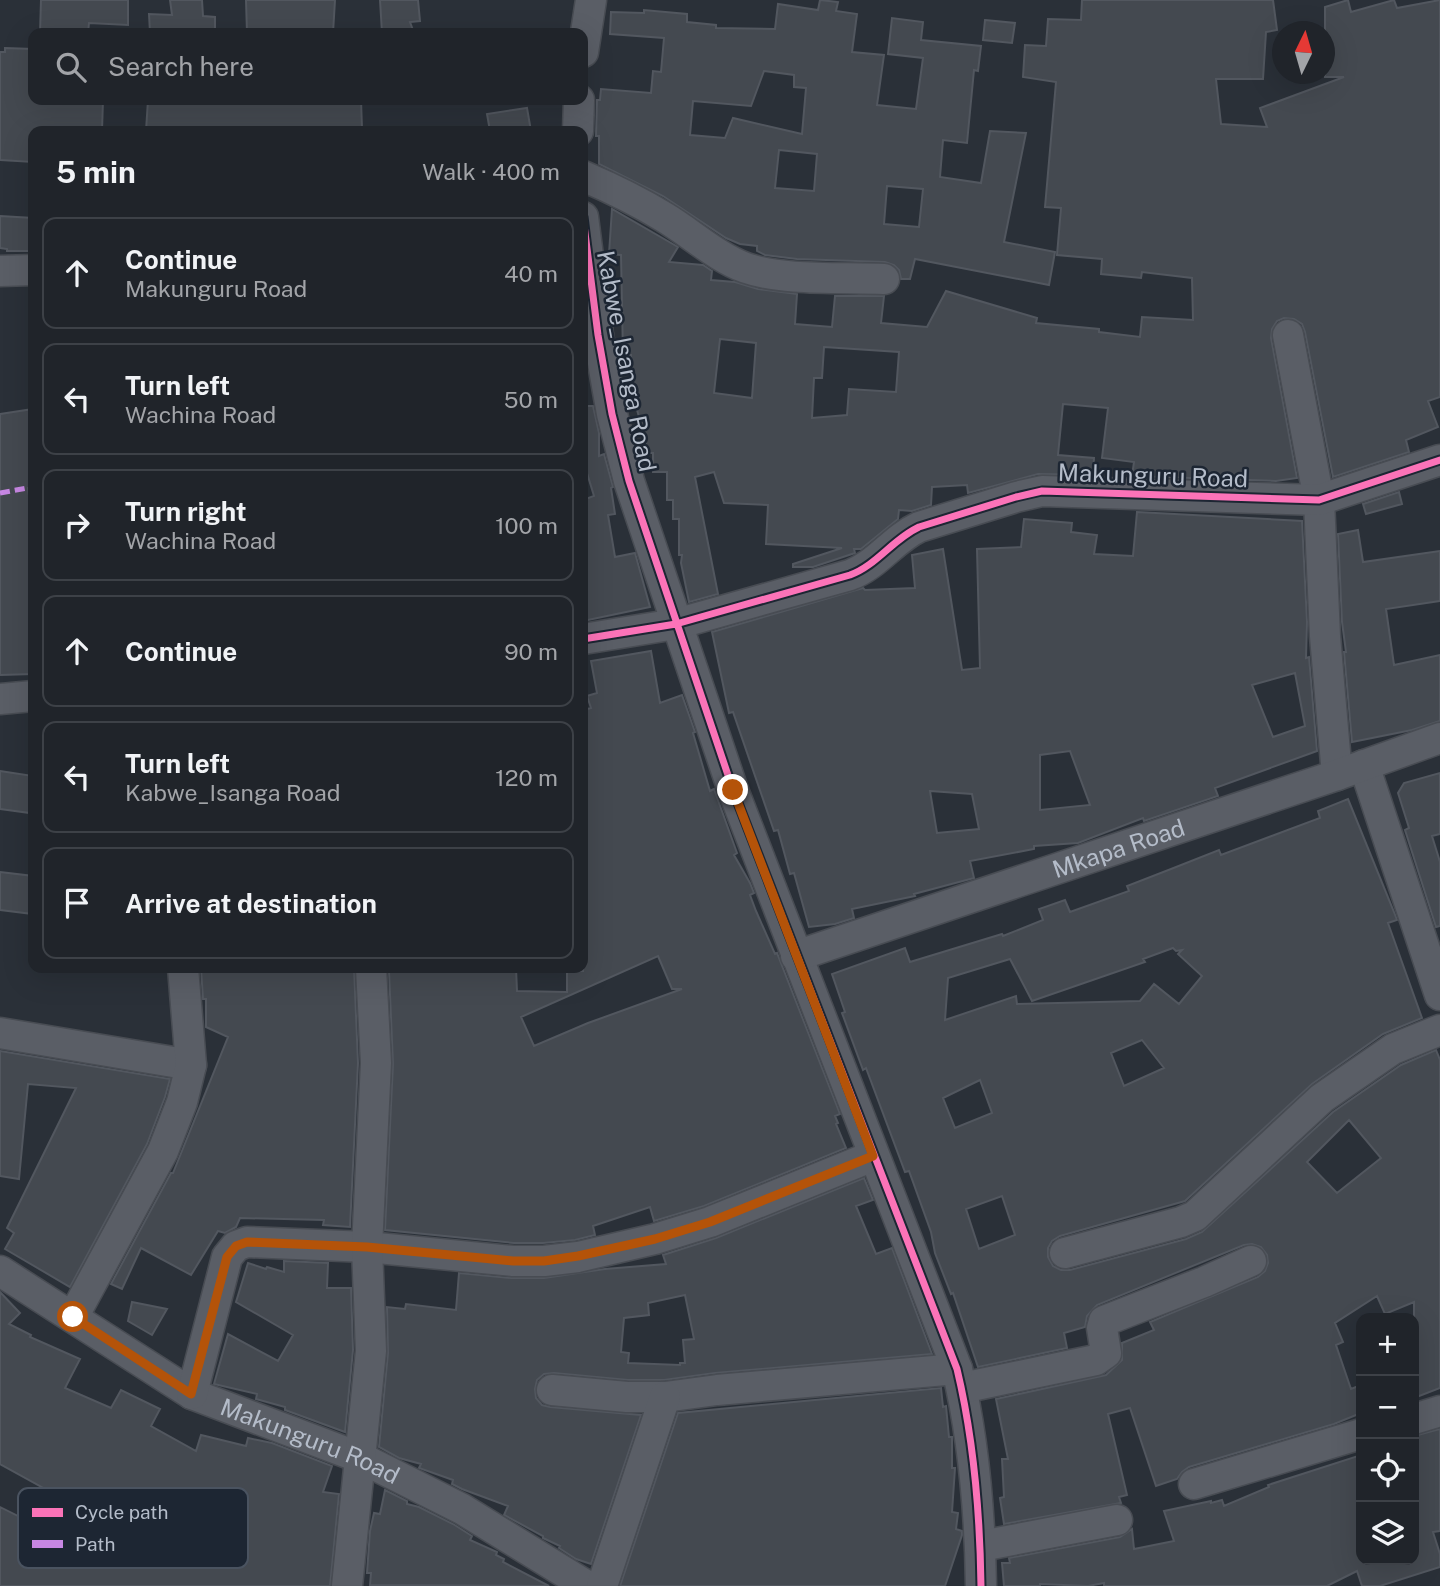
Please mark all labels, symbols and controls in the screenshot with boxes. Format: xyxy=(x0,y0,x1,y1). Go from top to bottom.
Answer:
north arrow xyxy=(1272,21,1335,84)
search box xyxy=(28,28,588,105)
icon: search xyxy=(52,48,90,86)
text: Search here xyxy=(108,51,254,82)
text: 5 min xyxy=(56,154,136,190)
text: Walk · 400 m xyxy=(422,158,560,185)
text: Continue xyxy=(125,244,237,275)
street label: Kabwe_Isanga Road xyxy=(592,248,662,474)
icon: ahead xyxy=(58,254,96,292)
text: 40 m xyxy=(504,260,558,287)
text: Makunguru Road xyxy=(125,275,307,302)
text: Turn left xyxy=(125,370,230,401)
icon: left xyxy=(58,380,96,418)
text: 50 m xyxy=(504,386,558,413)
text: Wachina Road xyxy=(125,401,276,428)
street label: Makunguru Road xyxy=(1057,458,1249,492)
text: Turn right xyxy=(125,496,247,527)
icon: right xyxy=(58,506,96,544)
text: 100 m xyxy=(495,512,558,539)
text: Wachina Road xyxy=(125,527,276,554)
icon: ahead xyxy=(58,632,96,670)
text: Continue xyxy=(125,636,237,667)
text: 90 m xyxy=(504,638,558,665)
text: Turn left xyxy=(125,748,230,779)
icon: left xyxy=(58,758,96,796)
text: 120 m xyxy=(495,764,558,791)
route end xyxy=(717,774,748,805)
text: Kabwe_Isanga Road xyxy=(125,779,340,806)
street label: Mkapa Road xyxy=(1049,813,1188,883)
icon: arrive xyxy=(58,884,96,922)
text: Arrive at destination xyxy=(125,888,377,919)
route start xyxy=(57,1301,88,1332)
map controls xyxy=(1356,1313,1419,1565)
button: + xyxy=(1356,1313,1419,1376)
button: − xyxy=(1356,1376,1419,1439)
street label: Makunguru Road xyxy=(217,1392,404,1489)
button: locate xyxy=(1356,1439,1419,1502)
legend xyxy=(18,1488,248,1568)
text: Cycle path xyxy=(75,1501,168,1523)
button: layers xyxy=(1356,1502,1419,1565)
text: Path xyxy=(75,1533,115,1555)

